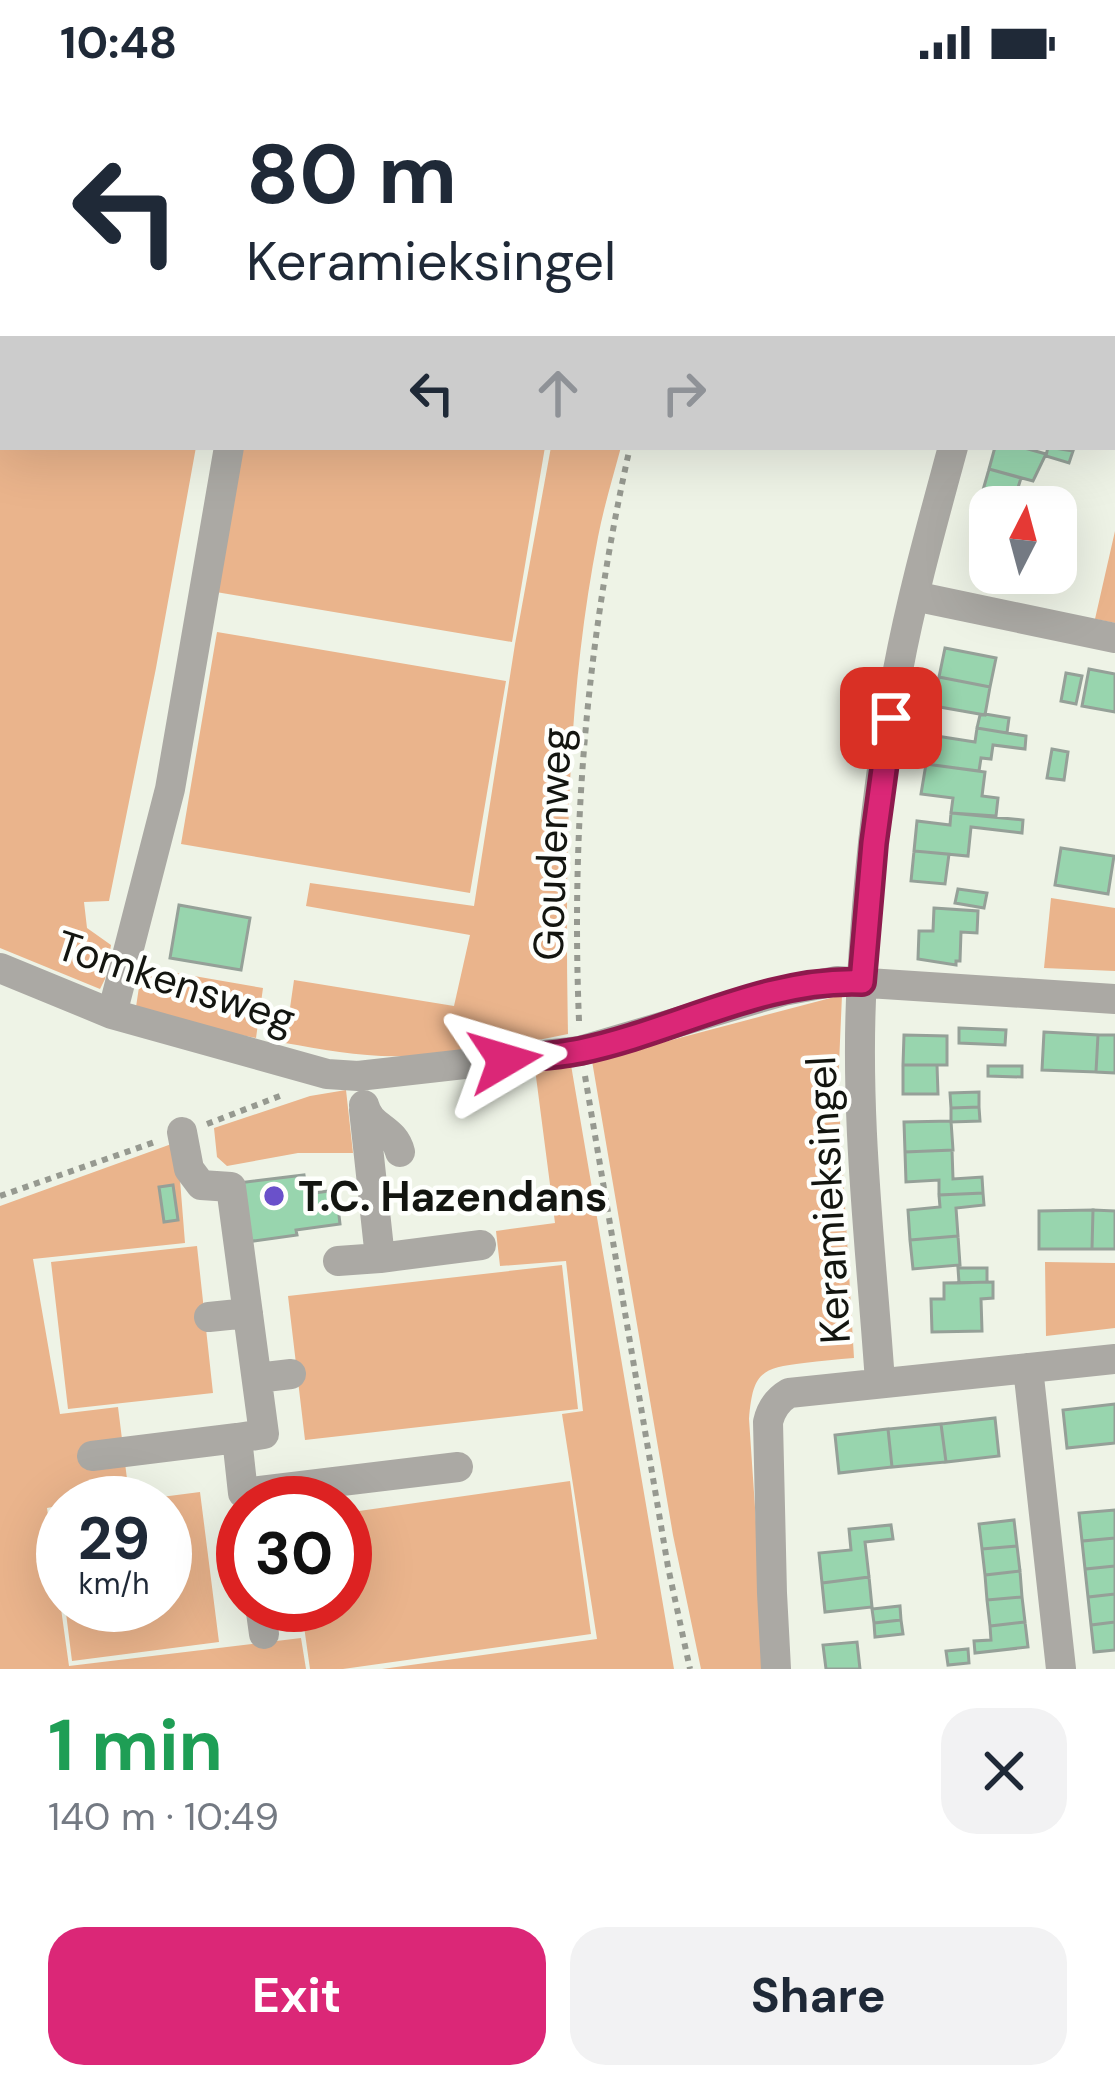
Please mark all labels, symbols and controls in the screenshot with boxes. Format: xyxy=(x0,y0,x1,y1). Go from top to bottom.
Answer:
text: 10:48 xyxy=(60,13,177,72)
text: 80 m xyxy=(246,120,457,229)
icon: left xyxy=(48,132,204,288)
text: Keramieksingel xyxy=(246,226,616,297)
icon: left xyxy=(399,360,465,426)
icon: ahead xyxy=(525,360,591,426)
icon: right xyxy=(651,360,717,426)
north arrow xyxy=(969,486,1077,594)
map controls xyxy=(969,486,1077,594)
pin xyxy=(840,667,942,769)
icon: arrive xyxy=(858,685,924,751)
street label: Goudenweg xyxy=(520,726,584,962)
street label: Tomkensweg xyxy=(49,917,303,1047)
position arrow xyxy=(442,997,568,1123)
street label: Keramieksingel xyxy=(793,1055,863,1345)
place label: T.C. Hazendans xyxy=(298,1169,607,1224)
marker: T.C. Hazendans xyxy=(261,1183,287,1209)
speed limit sign: 30 xyxy=(216,1476,372,1632)
text: 29 xyxy=(78,1499,150,1578)
text: km/h xyxy=(79,1564,149,1603)
text: 1 min xyxy=(48,1699,223,1792)
button: close xyxy=(941,1708,1067,1834)
text: 140 m · 10:49 xyxy=(48,1791,279,1842)
button: Exit xyxy=(48,1927,546,2065)
button: Share xyxy=(570,1927,1067,2065)

